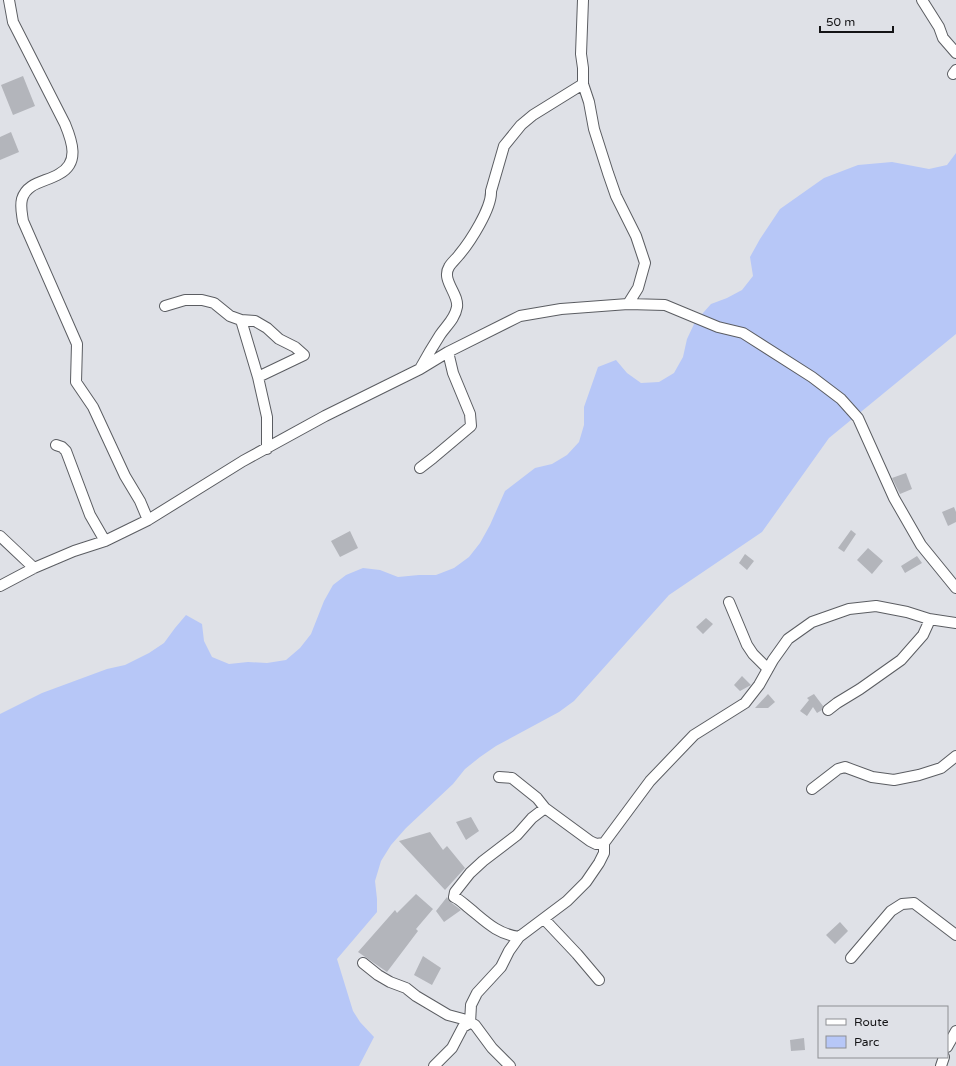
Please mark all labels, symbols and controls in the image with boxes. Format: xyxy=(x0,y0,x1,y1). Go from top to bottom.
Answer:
scale bar xyxy=(820,8,893,34)
text: 50 m xyxy=(826,15,855,29)
legend xyxy=(818,1006,948,1058)
text: Route xyxy=(854,1015,889,1029)
text: Parc xyxy=(854,1035,879,1049)

